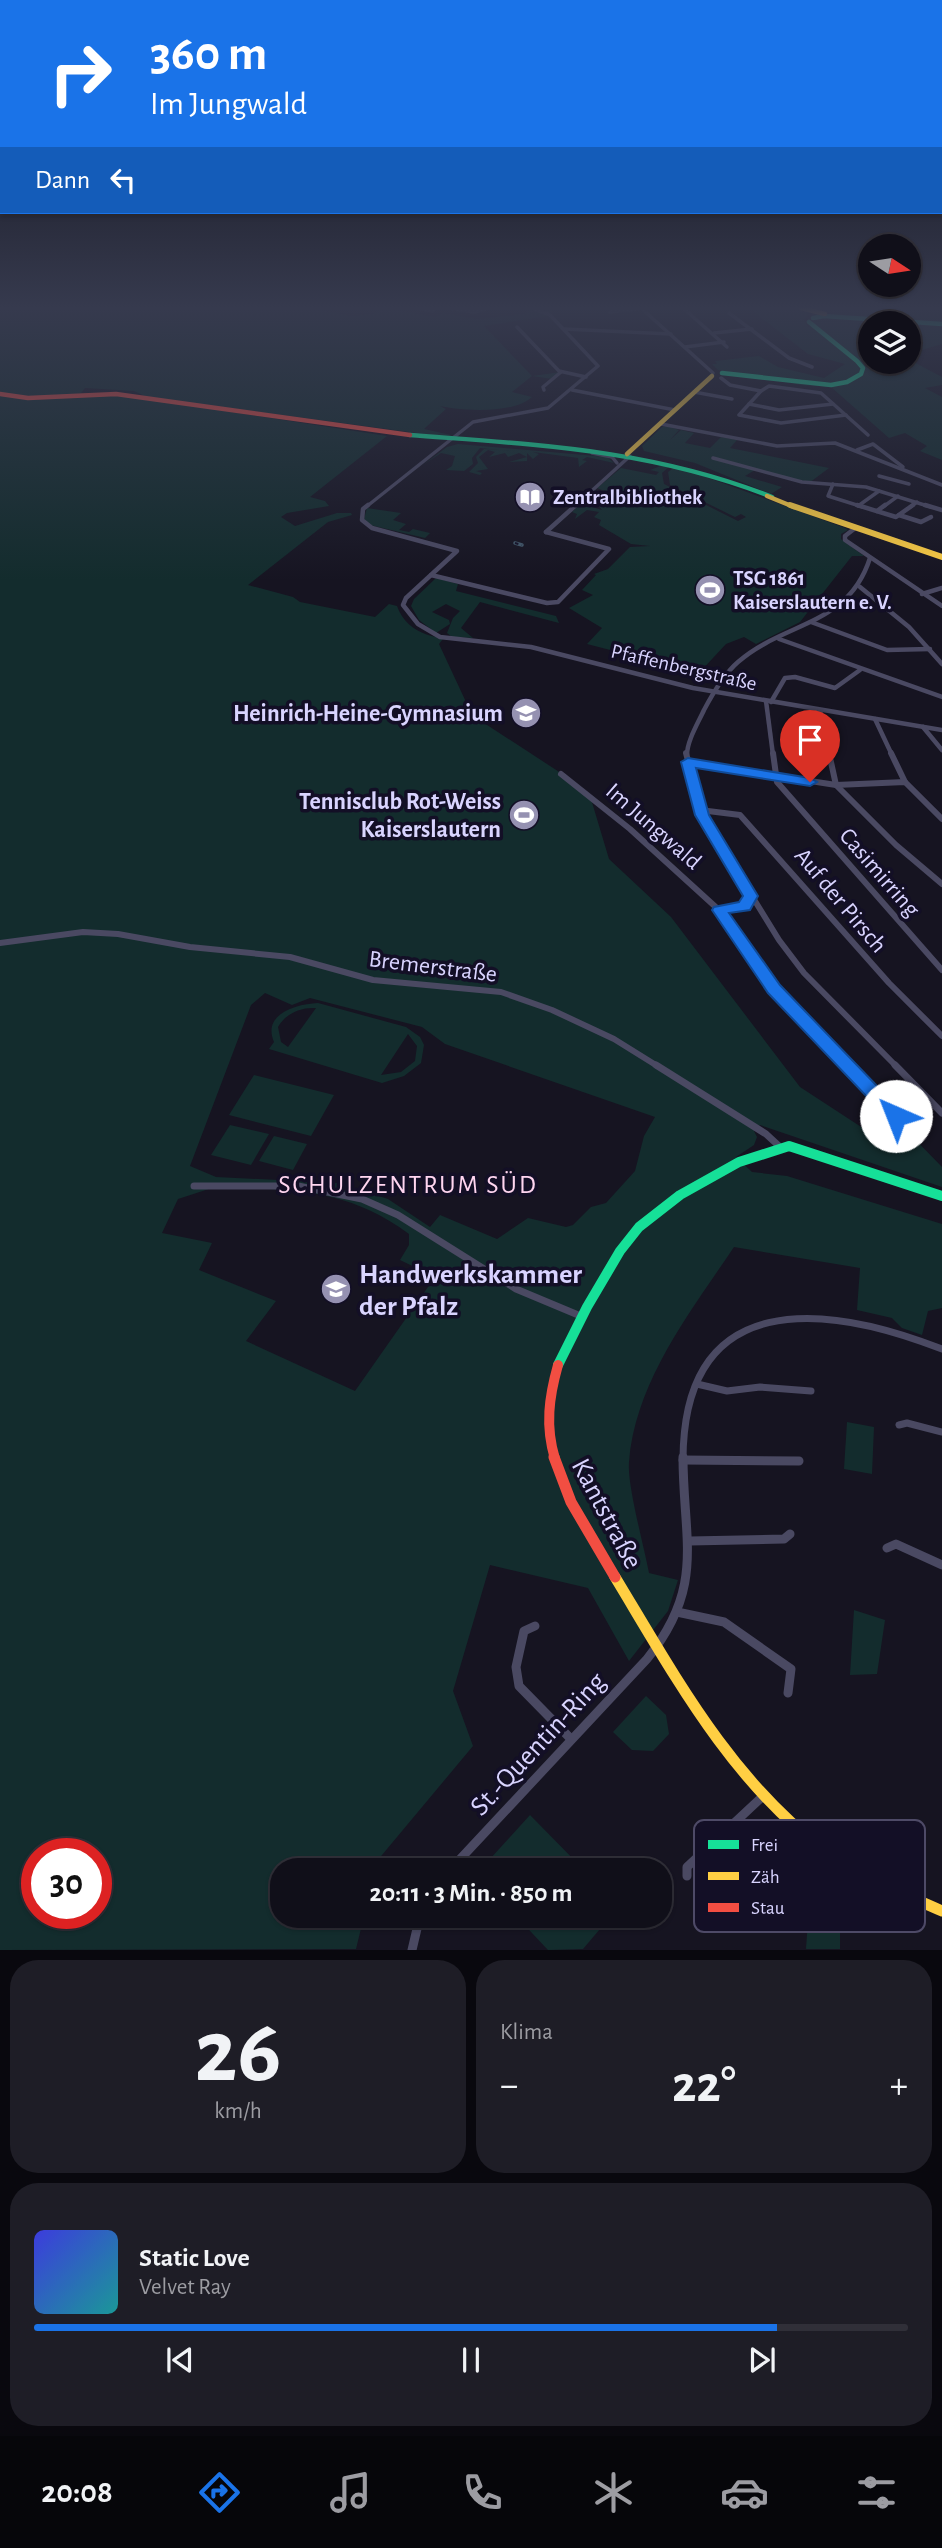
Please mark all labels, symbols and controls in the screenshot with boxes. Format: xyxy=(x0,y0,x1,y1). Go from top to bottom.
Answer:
icon: right xyxy=(35,28,126,119)
text: 360 m xyxy=(150,30,267,79)
text: Im Jungwald xyxy=(150,88,307,120)
icon: left xyxy=(104,161,142,199)
text: Dann xyxy=(35,167,90,193)
north arrow xyxy=(858,234,920,298)
map controls xyxy=(858,234,921,374)
button: layers xyxy=(858,311,921,374)
library icon: Zentralbibliothek xyxy=(513,480,547,514)
place label: Zentralbibliothek xyxy=(553,487,703,508)
place label: TSG 1861 Kaiserslautern e. V. xyxy=(733,568,892,613)
sports icon: TSG 1861 Kaiserslautern e. V. xyxy=(693,573,727,607)
street label: Pfaffenbergstraße xyxy=(609,641,759,694)
school or university icon: Heinrich-Heine-Gymnasium xyxy=(509,696,543,730)
place label: Heinrich-Heine-Gymnasium xyxy=(233,702,503,726)
pin xyxy=(780,710,840,782)
icon: arrive xyxy=(791,721,829,759)
street label: Im Jungwald xyxy=(601,779,706,874)
place label: Tennisclub Rot-Weiss Kaiserslautern xyxy=(299,790,501,842)
sports icon: Tennisclub Rot-Weiss Kaiserslautern xyxy=(507,798,541,832)
street label: Casimirring xyxy=(835,824,924,922)
street label: Auf der Pirsch xyxy=(790,844,891,958)
street label: Bremerstraße xyxy=(367,947,498,987)
position arrow xyxy=(859,1079,933,1153)
district label: SCHULZENTRUM SÜD xyxy=(278,1171,538,1198)
place label: Handwerkskammer der Pfalz xyxy=(359,1261,582,1321)
school or university icon: Handwerkskammer der Pfalz xyxy=(319,1272,353,1306)
street label: Kantstraße xyxy=(566,1454,647,1574)
street label: St.-Quentin-Ring xyxy=(465,1667,612,1821)
legend xyxy=(694,1820,925,1932)
text: Frei xyxy=(751,1836,778,1855)
speed limit sign: 30 xyxy=(21,1838,112,1929)
text: Zäh xyxy=(751,1868,780,1887)
text: 20:11 · 3 Min. · 850 m xyxy=(370,1880,572,1906)
text: Stau xyxy=(751,1899,785,1918)
text: 26 xyxy=(195,2007,281,2098)
text: Klima xyxy=(500,2021,553,2044)
text: 22° xyxy=(672,2059,736,2111)
text: − xyxy=(500,2067,518,2105)
text: + xyxy=(890,2067,908,2105)
text: km/h xyxy=(214,2100,262,2123)
text: Static Love xyxy=(139,2245,250,2271)
text: Velvet Ray xyxy=(139,2276,231,2299)
icon: previous xyxy=(161,2341,199,2379)
icon: pause xyxy=(452,2341,490,2379)
icon: next xyxy=(743,2341,781,2379)
icon: directions xyxy=(195,2468,244,2517)
icon: music xyxy=(326,2468,375,2517)
icon: phone xyxy=(458,2468,507,2517)
icon: climate xyxy=(589,2468,638,2517)
icon: car xyxy=(720,2468,769,2517)
icon: filters xyxy=(852,2468,901,2517)
text: 20:08 xyxy=(41,2476,113,2508)

